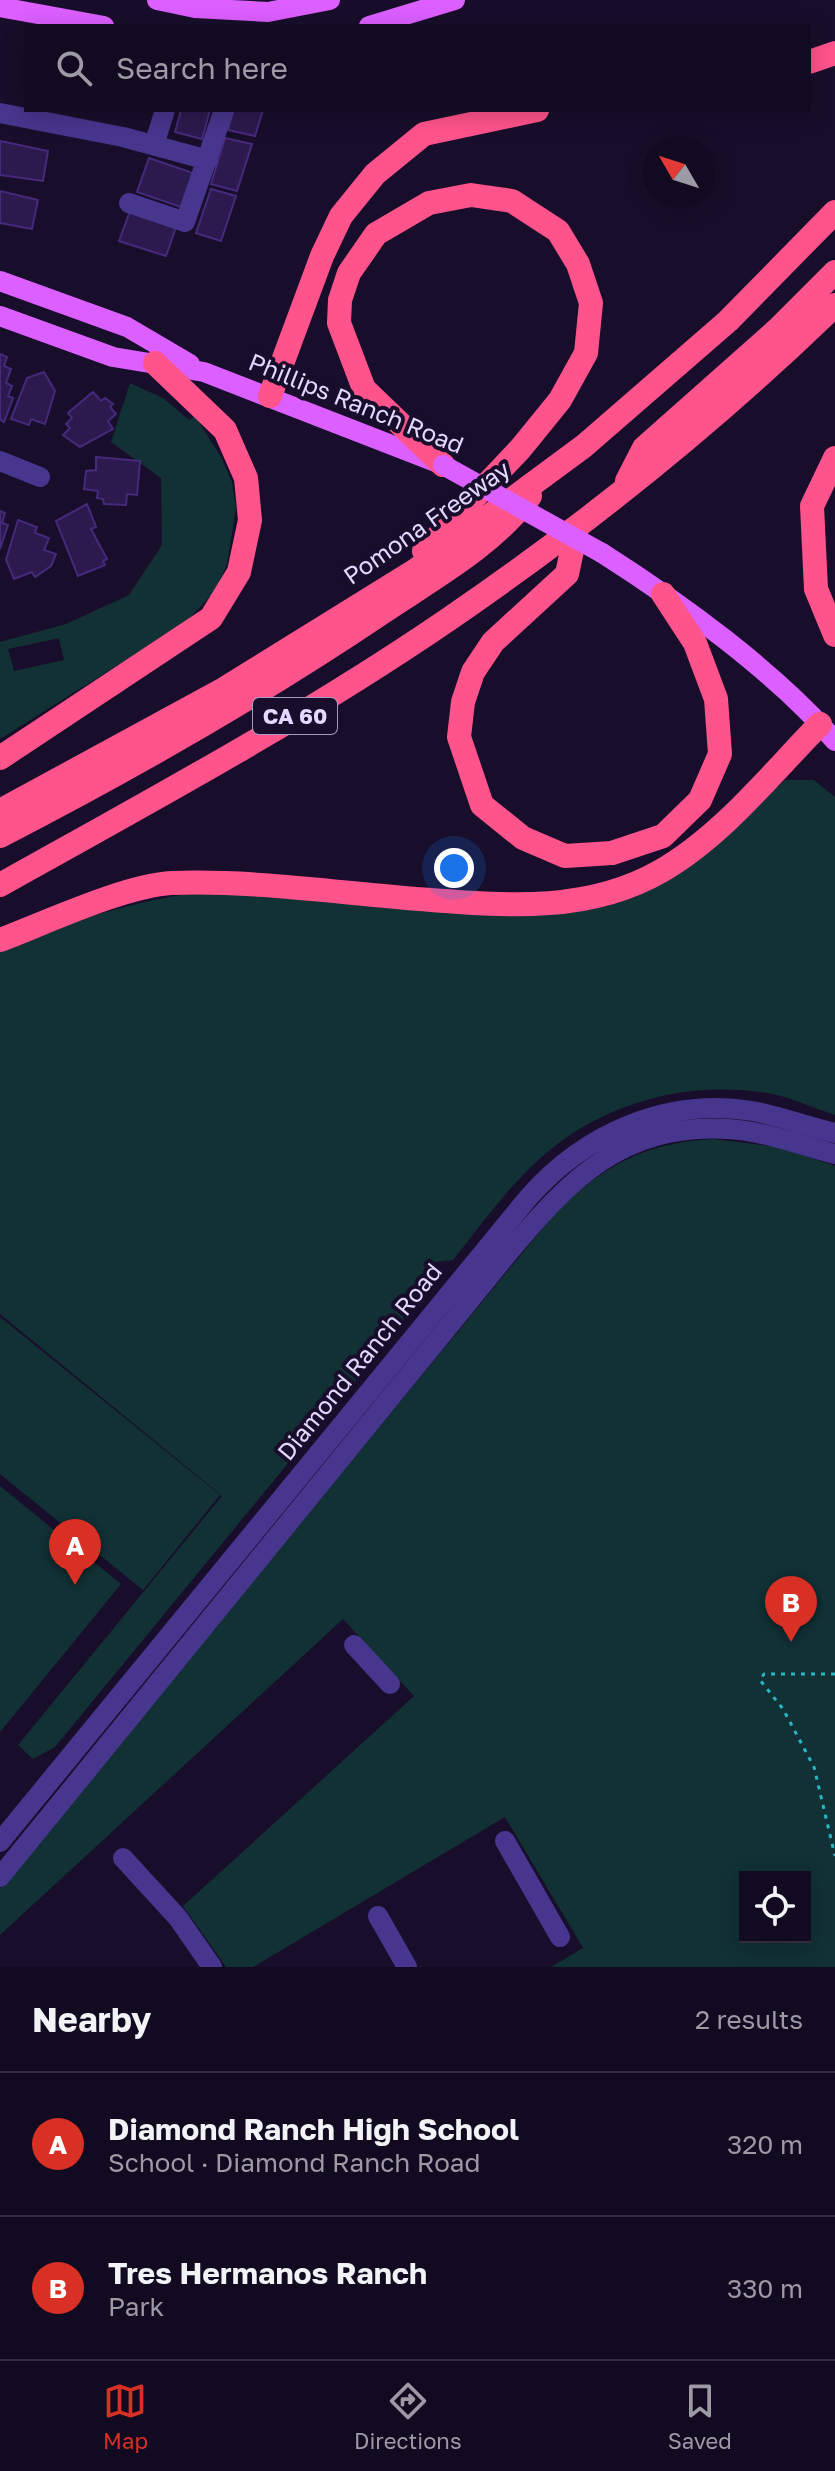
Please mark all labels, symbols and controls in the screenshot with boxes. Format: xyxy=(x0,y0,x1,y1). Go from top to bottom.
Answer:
search box xyxy=(24,24,811,112)
icon: search xyxy=(52,46,96,90)
text: Search here xyxy=(116,50,288,86)
north arrow xyxy=(643,136,715,208)
street label: Phillips Ranch Road xyxy=(245,346,468,459)
street label: Pomona Freeway xyxy=(337,454,515,590)
road number: CA 60 xyxy=(253,698,337,734)
your location xyxy=(434,848,474,888)
street label: Diamond Ranch Road xyxy=(270,1257,447,1465)
pin: A xyxy=(49,1519,101,1585)
pin: B xyxy=(765,1576,817,1642)
map controls xyxy=(739,1871,811,1943)
button: locate xyxy=(739,1871,811,1943)
text: Nearby xyxy=(32,1999,152,2039)
text: 2 results xyxy=(695,2004,803,2035)
text: Diamond Ranch High School xyxy=(108,2111,519,2147)
text: A xyxy=(49,2129,67,2160)
text: 320 m xyxy=(727,2129,803,2160)
text: School · Diamond Ranch Road xyxy=(108,2147,481,2178)
text: Tres Hermanos Ranch xyxy=(108,2255,427,2291)
text: B xyxy=(49,2273,67,2304)
text: 330 m xyxy=(727,2273,803,2304)
text: Park xyxy=(108,2291,164,2322)
tab: Map xyxy=(103,2379,148,2454)
tab: Directions xyxy=(354,2379,462,2454)
tab: Saved xyxy=(668,2379,732,2454)

